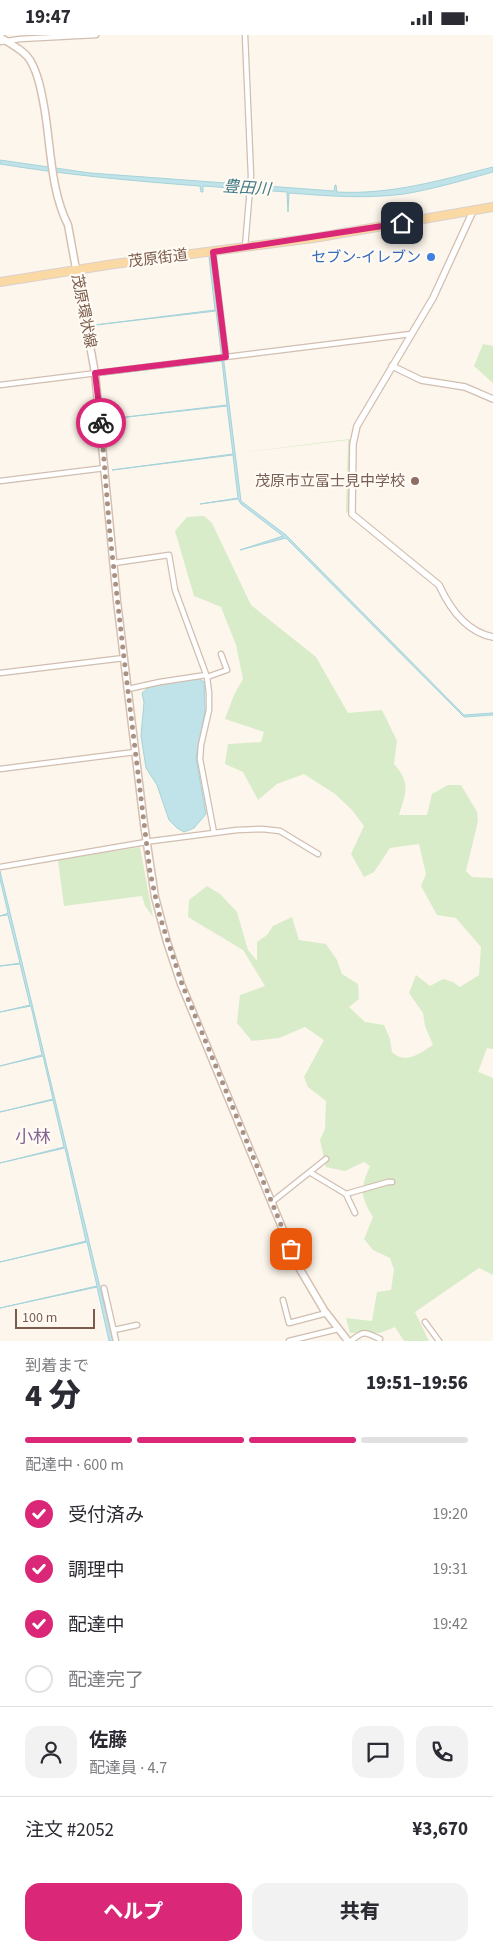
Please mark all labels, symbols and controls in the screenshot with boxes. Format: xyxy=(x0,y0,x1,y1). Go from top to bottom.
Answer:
text: 19:47 xyxy=(25,4,71,31)
water label: 豊田川 xyxy=(222,175,274,201)
pin xyxy=(381,202,423,244)
icon: home xyxy=(388,209,416,237)
street label: 茂原街道 xyxy=(127,244,189,273)
place label: セブン-イレブン xyxy=(311,247,421,268)
marker: セブン-イレブン xyxy=(425,251,437,263)
street label: 茂原環状線 xyxy=(66,272,101,350)
courier xyxy=(76,398,126,448)
icon: bike xyxy=(87,409,115,437)
place label: 茂原市立冨士見中学校 xyxy=(255,471,405,492)
marker: 茂原市立冨士見中学校 xyxy=(409,475,421,487)
district label: 小林 xyxy=(15,1125,51,1150)
pin xyxy=(270,1228,312,1270)
icon: bag xyxy=(277,1235,305,1263)
scale bar xyxy=(15,1306,95,1329)
text: 100 m xyxy=(22,1308,57,1328)
text: 到着まで xyxy=(25,1355,89,1377)
text: 19:51–19:56 xyxy=(366,1370,468,1397)
text: 4 分 xyxy=(25,1373,81,1419)
text: 配達中 · 600 m xyxy=(25,1454,124,1476)
icon: check xyxy=(25,1500,53,1528)
text: 受付済み xyxy=(68,1502,144,1529)
text: 19:20 xyxy=(432,1503,468,1525)
icon: check xyxy=(25,1555,53,1583)
text: 調理中 xyxy=(68,1557,125,1584)
text: 19:31 xyxy=(432,1558,468,1580)
icon: check xyxy=(25,1610,53,1638)
text: 配達中 xyxy=(68,1612,125,1639)
text: 19:42 xyxy=(432,1613,468,1635)
text: 配達完了 xyxy=(68,1667,144,1694)
button: person xyxy=(25,1726,77,1778)
button: chat xyxy=(352,1726,404,1778)
button: phone xyxy=(416,1726,468,1778)
text: 佐藤 xyxy=(89,1727,127,1754)
text: 配達員 · 4.7 xyxy=(89,1757,167,1779)
text: ¥3,670 xyxy=(412,1816,468,1843)
text: 注文 #2052 xyxy=(25,1817,114,1844)
button: ヘルプ xyxy=(25,1883,242,1941)
button: 共有 xyxy=(252,1883,468,1941)

